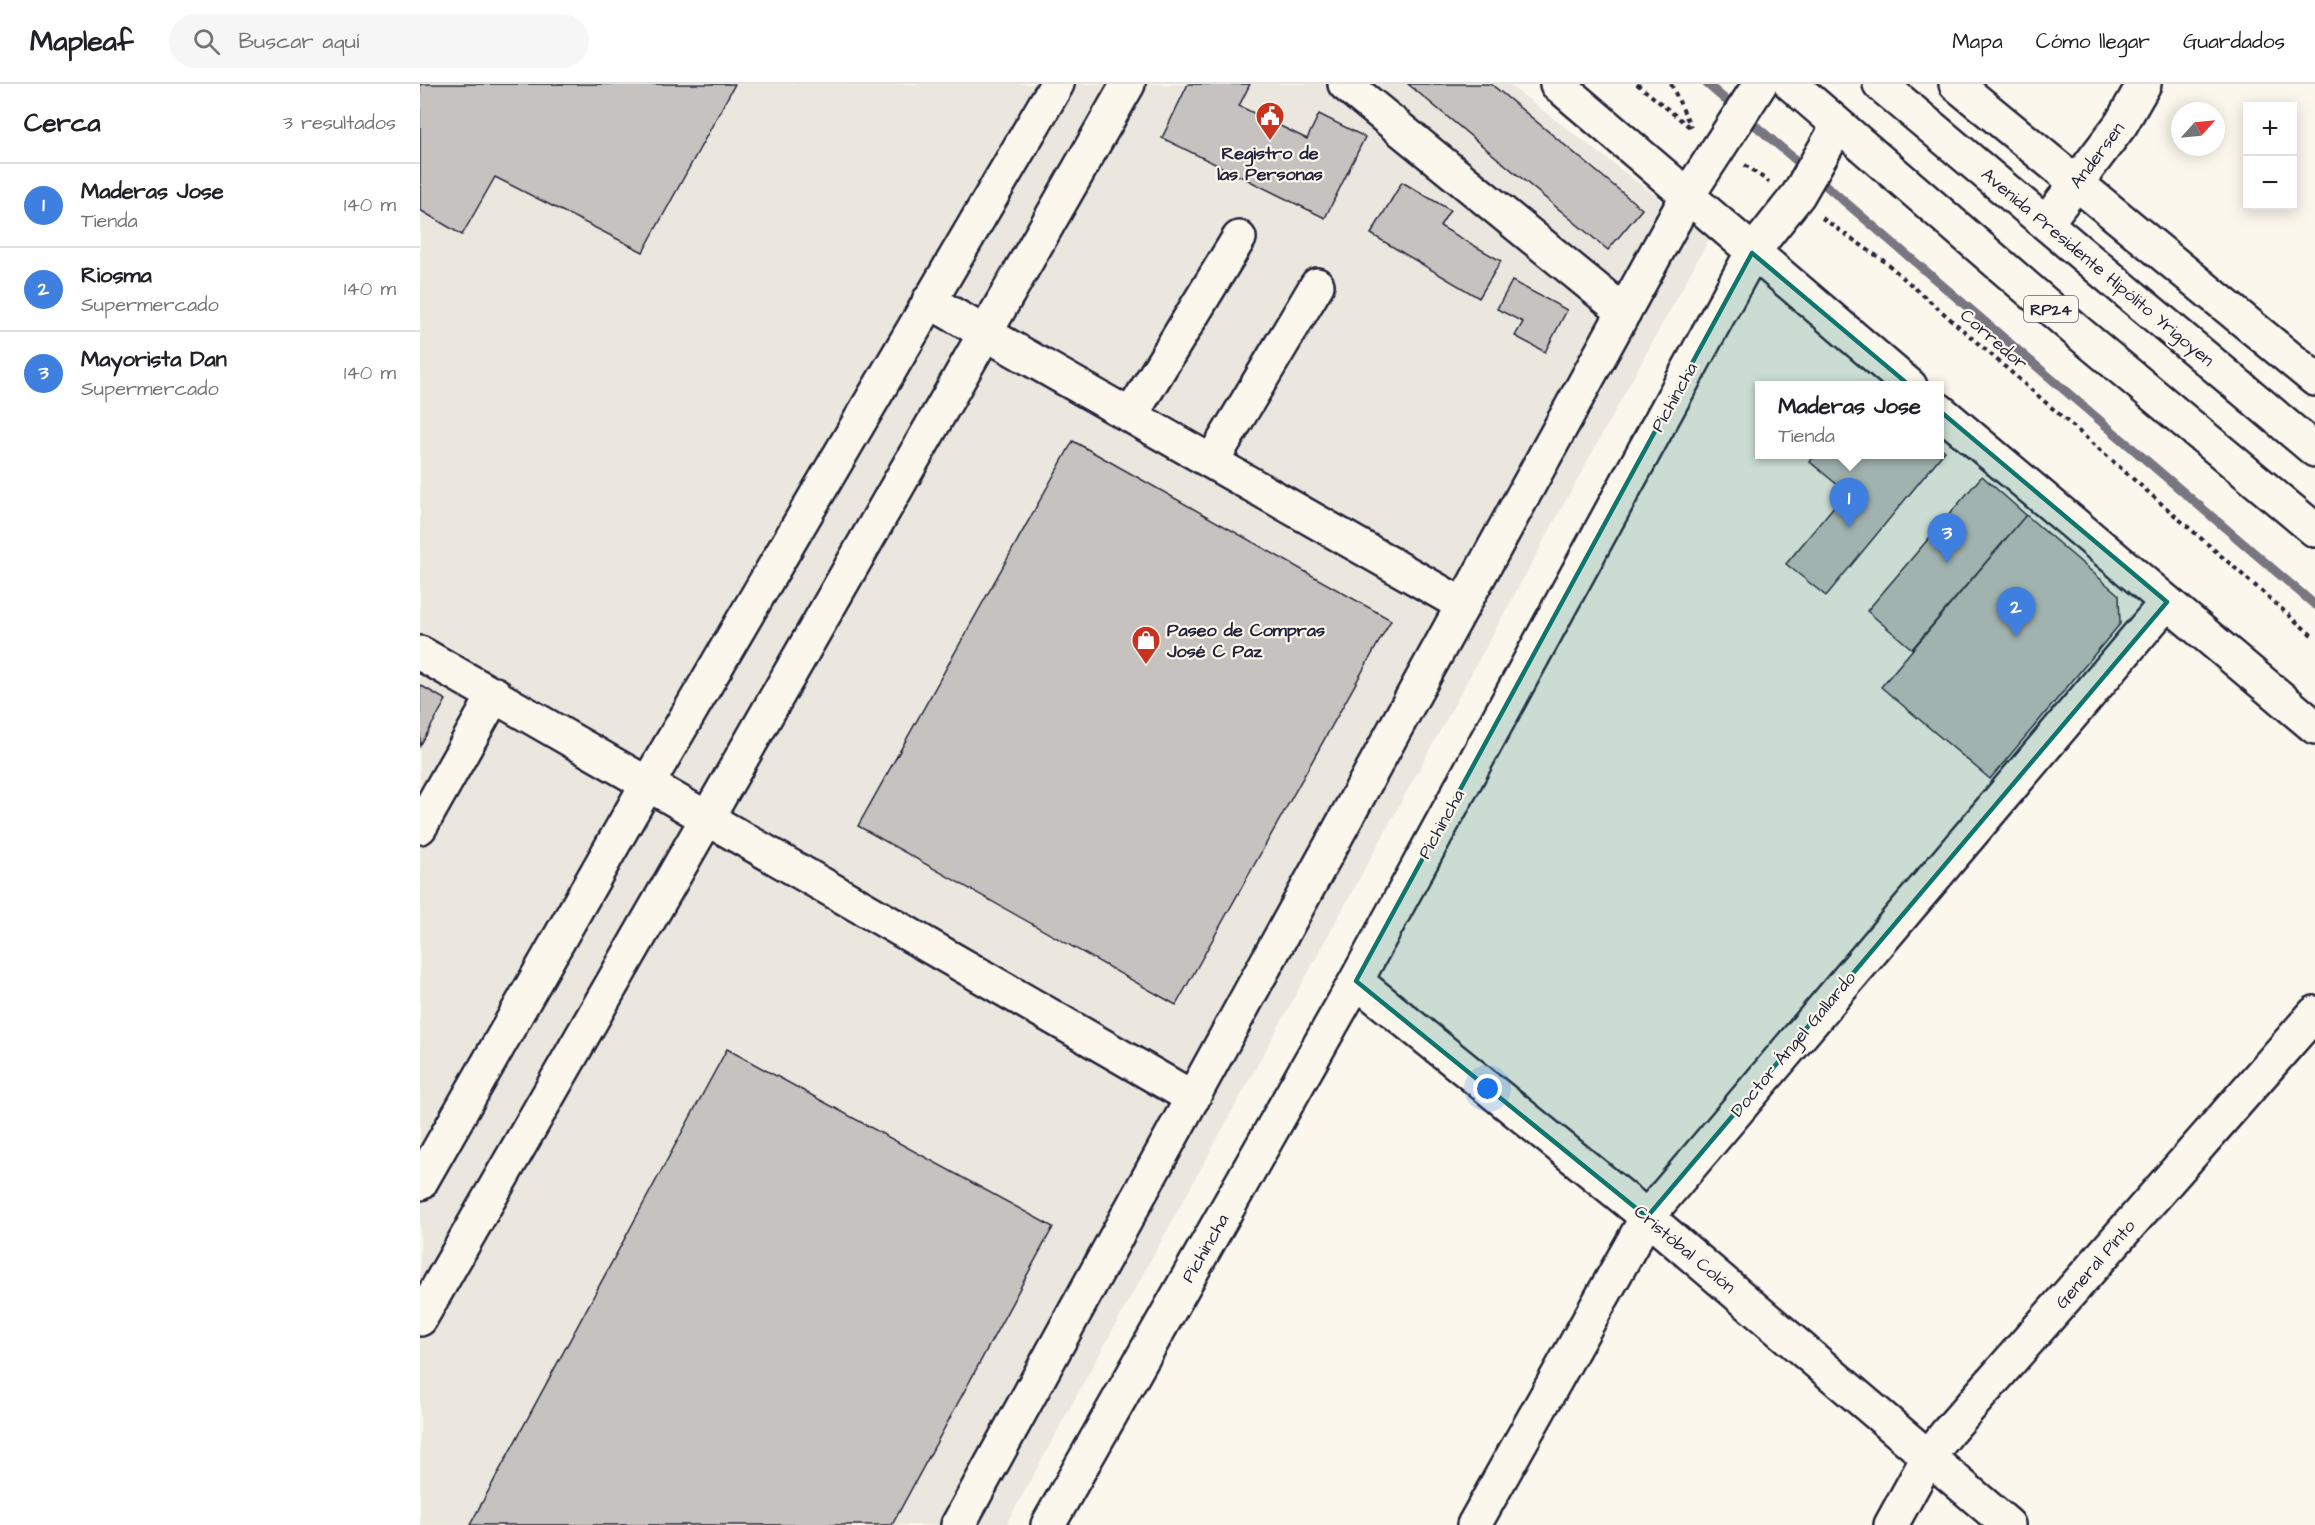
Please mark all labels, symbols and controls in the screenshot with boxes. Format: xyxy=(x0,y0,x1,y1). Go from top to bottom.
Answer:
search box xyxy=(169,14,589,68)
text: Mapleaf xyxy=(30,22,133,61)
icon: search xyxy=(190,25,223,58)
text: Buscar aquí xyxy=(238,26,359,57)
text: Mapa xyxy=(1952,27,2003,56)
text: Cómo llegar xyxy=(2036,27,2150,56)
text: Guardados xyxy=(2183,27,2285,56)
public building icon: Registro de las Personas xyxy=(1254,100,1286,142)
north arrow xyxy=(2171,102,2225,156)
map controls xyxy=(2243,102,2297,210)
button: + xyxy=(2243,102,2297,156)
text: Cerca xyxy=(24,105,101,141)
text: 3 resultados xyxy=(283,109,396,137)
street label: Andersen xyxy=(2064,117,2131,194)
place label: Registro de las Personas xyxy=(1217,141,1323,187)
button: − xyxy=(2243,156,2297,210)
street label: Avenida Presidente Hipólito Yrigoyen xyxy=(1975,162,2220,373)
text: Maderas Jose xyxy=(81,176,224,207)
text: 1 xyxy=(42,191,45,219)
text: 140 m xyxy=(344,191,396,219)
text: Tienda xyxy=(81,207,138,235)
text: Riosma xyxy=(81,260,152,291)
text: 2 xyxy=(38,275,49,303)
text: 140 m xyxy=(344,275,396,303)
text: Supermercado xyxy=(81,291,219,319)
road number: RP24 xyxy=(2024,296,2078,322)
street label: Corredor xyxy=(1955,303,2033,376)
text: Mayorista Dan xyxy=(81,344,227,375)
street label: Pichincha xyxy=(1645,358,1704,436)
text: 3 xyxy=(38,359,49,387)
text: 140 m xyxy=(344,359,396,387)
text: Supermercado xyxy=(81,375,219,403)
popup xyxy=(1755,381,1944,459)
text: Maderas Jose xyxy=(1778,391,1921,422)
text: Tienda xyxy=(1778,422,1835,450)
pin: 1 xyxy=(1830,478,1868,528)
pin: 3 xyxy=(1928,514,1966,563)
pin: 2 xyxy=(1996,588,2036,637)
place label: Paseo de Compras José C Paz xyxy=(1166,618,1325,664)
shop icon: Paseo de Compras José C Paz xyxy=(1130,624,1162,666)
street label: Pichincha xyxy=(1412,785,1471,863)
street label: Doctor Ángel Gallardo xyxy=(1725,966,1863,1123)
your location xyxy=(1473,1074,1502,1103)
street label: Cristóbal Colón xyxy=(1628,1199,1741,1299)
street label: Pichincha xyxy=(1176,1209,1235,1287)
street label: General Pinto xyxy=(2050,1214,2141,1314)

